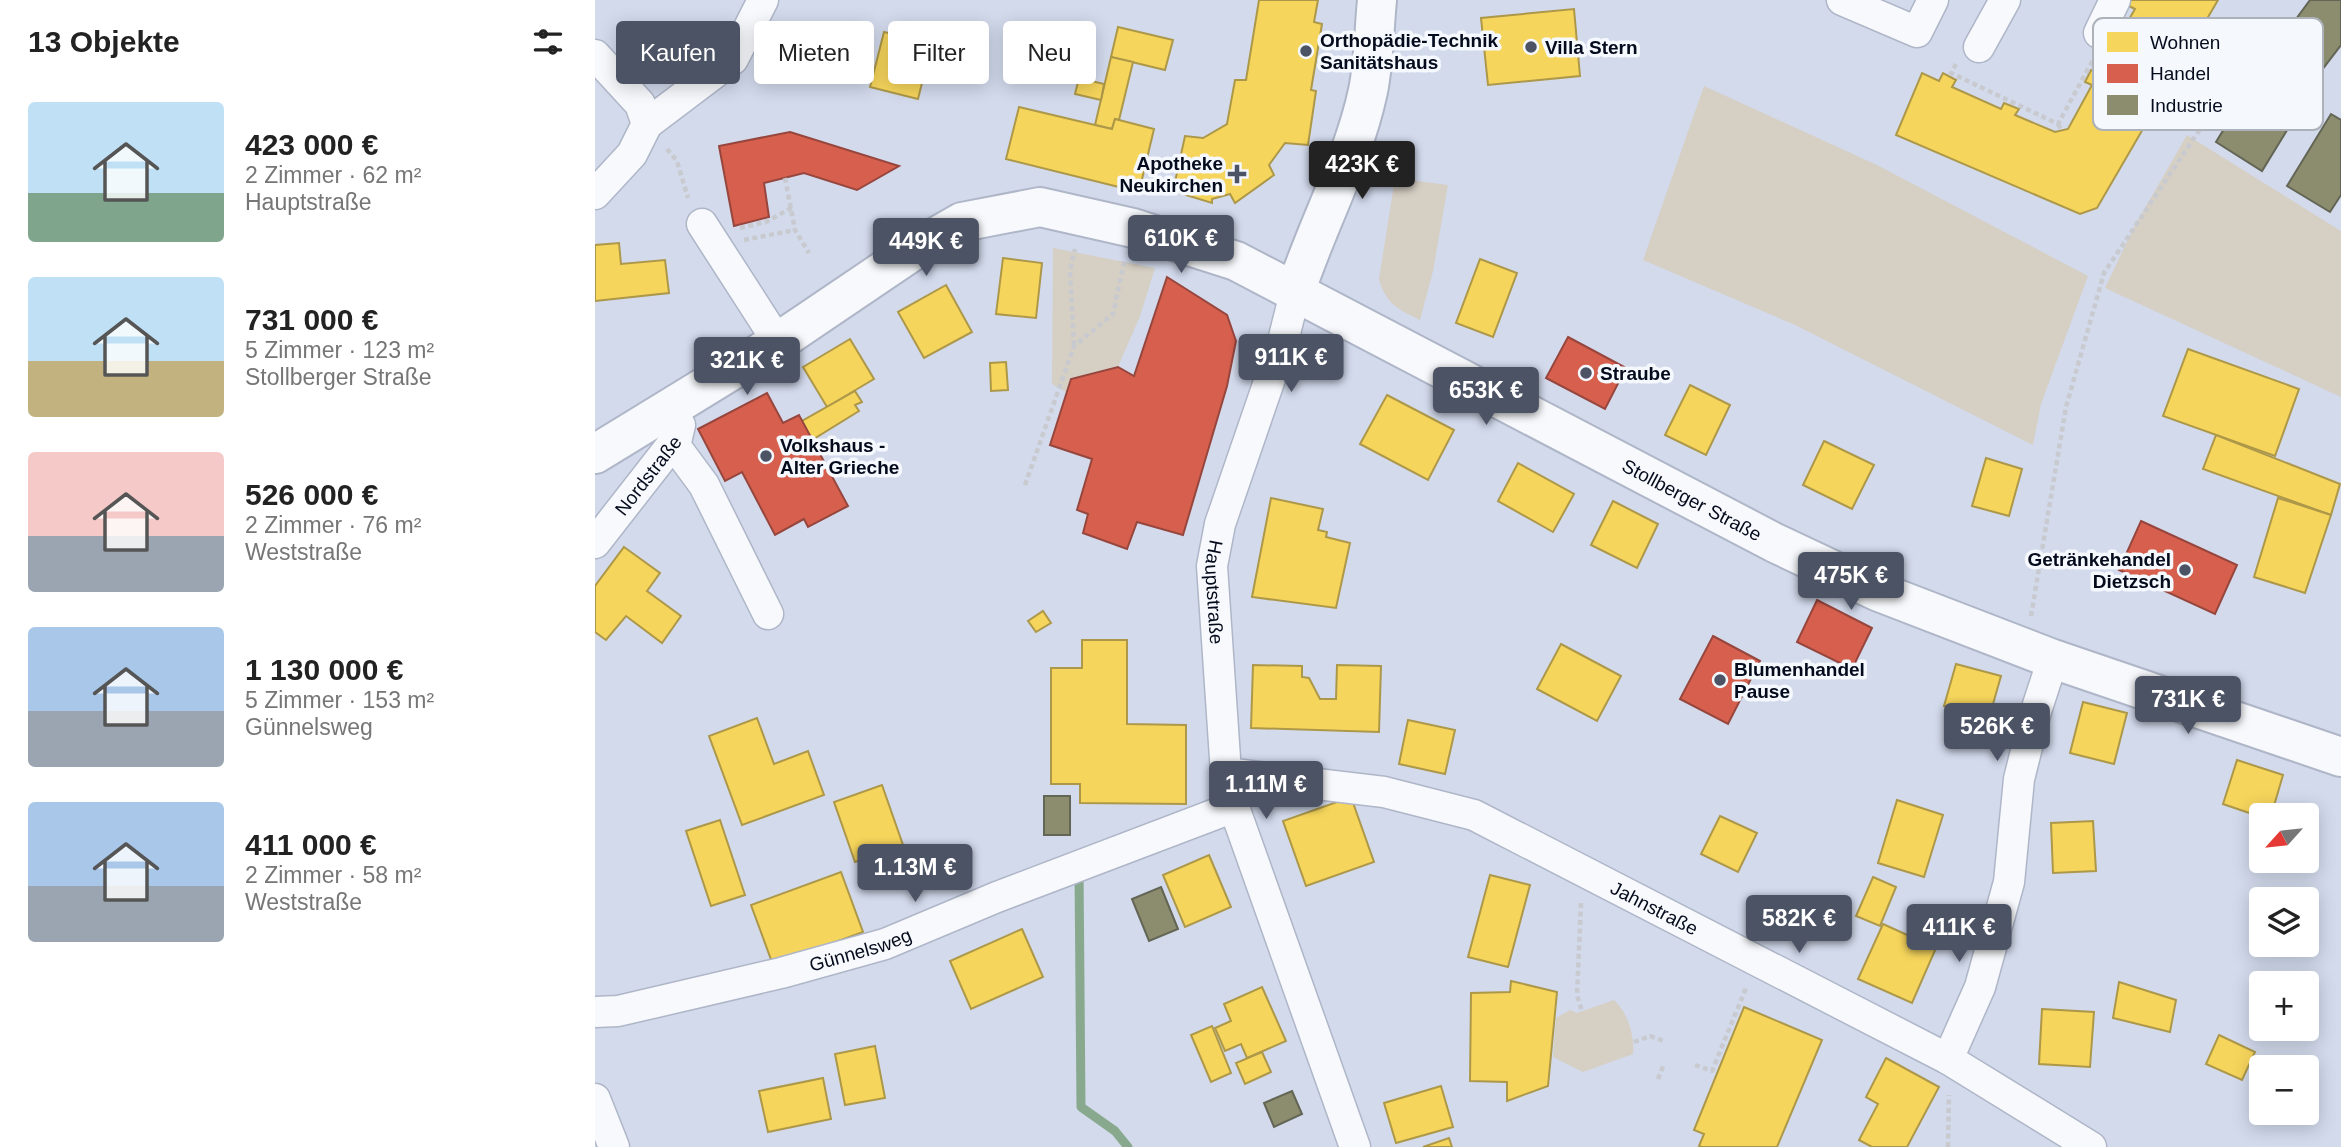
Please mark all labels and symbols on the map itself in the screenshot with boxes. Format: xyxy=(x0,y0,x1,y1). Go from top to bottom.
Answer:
legend xyxy=(2093,18,2323,130)
place label: Orthopädie-Technik Sanitätshaus xyxy=(1320,30,1498,73)
text: Wohnen xyxy=(2150,32,2220,53)
place label: Villa Stern xyxy=(1545,37,1638,58)
marker: Villa Stern xyxy=(1523,39,1539,55)
marker: Orthopädie-Technik Sanitätshaus xyxy=(1298,43,1314,59)
text: Handel xyxy=(2150,63,2210,84)
text: Industrie xyxy=(2150,95,2223,116)
pin: 423K € xyxy=(1305,142,1419,201)
place label: Apotheke Neukirchen xyxy=(1120,153,1223,196)
marker: Apotheke Neukirchen xyxy=(1229,166,1245,182)
pin: 610K € xyxy=(1124,216,1238,275)
pin: 449K € xyxy=(869,218,983,278)
pin: 911K € xyxy=(1234,334,1348,394)
pin: 321K € xyxy=(690,338,804,397)
place label: Straube xyxy=(1600,363,1671,384)
marker: Straube xyxy=(1578,365,1594,381)
pin: 653K € xyxy=(1429,368,1543,427)
street label: Nordstraße xyxy=(611,432,686,519)
place label: Volkshaus - Alter Grieche xyxy=(780,435,899,478)
marker: Volkshaus - Alter Grieche xyxy=(758,448,774,464)
street label: Stollberger Straße xyxy=(1619,455,1765,545)
street label: Hauptstraße xyxy=(1201,538,1227,645)
place label: Getränkehandel Dietzsch xyxy=(2027,549,2171,592)
pin: 475K € xyxy=(1794,552,1908,612)
marker: Getränkehandel Dietzsch xyxy=(2177,562,2193,578)
place label: Blumenhandel Pause xyxy=(1734,659,1865,702)
marker: Blumenhandel Pause xyxy=(1712,672,1728,688)
pin: 731K € xyxy=(2131,676,2245,736)
pin: 526K € xyxy=(1940,704,2054,763)
pin: 1.11M € xyxy=(1201,762,1331,821)
north arrow xyxy=(2249,803,2319,873)
pin: 1.13M € xyxy=(850,844,980,904)
street label: Jahnstraße xyxy=(1607,877,1701,939)
pin: 582K € xyxy=(1742,895,1856,955)
pin: 411K € xyxy=(1902,904,2016,964)
street label: Günnelsweg xyxy=(807,924,915,976)

